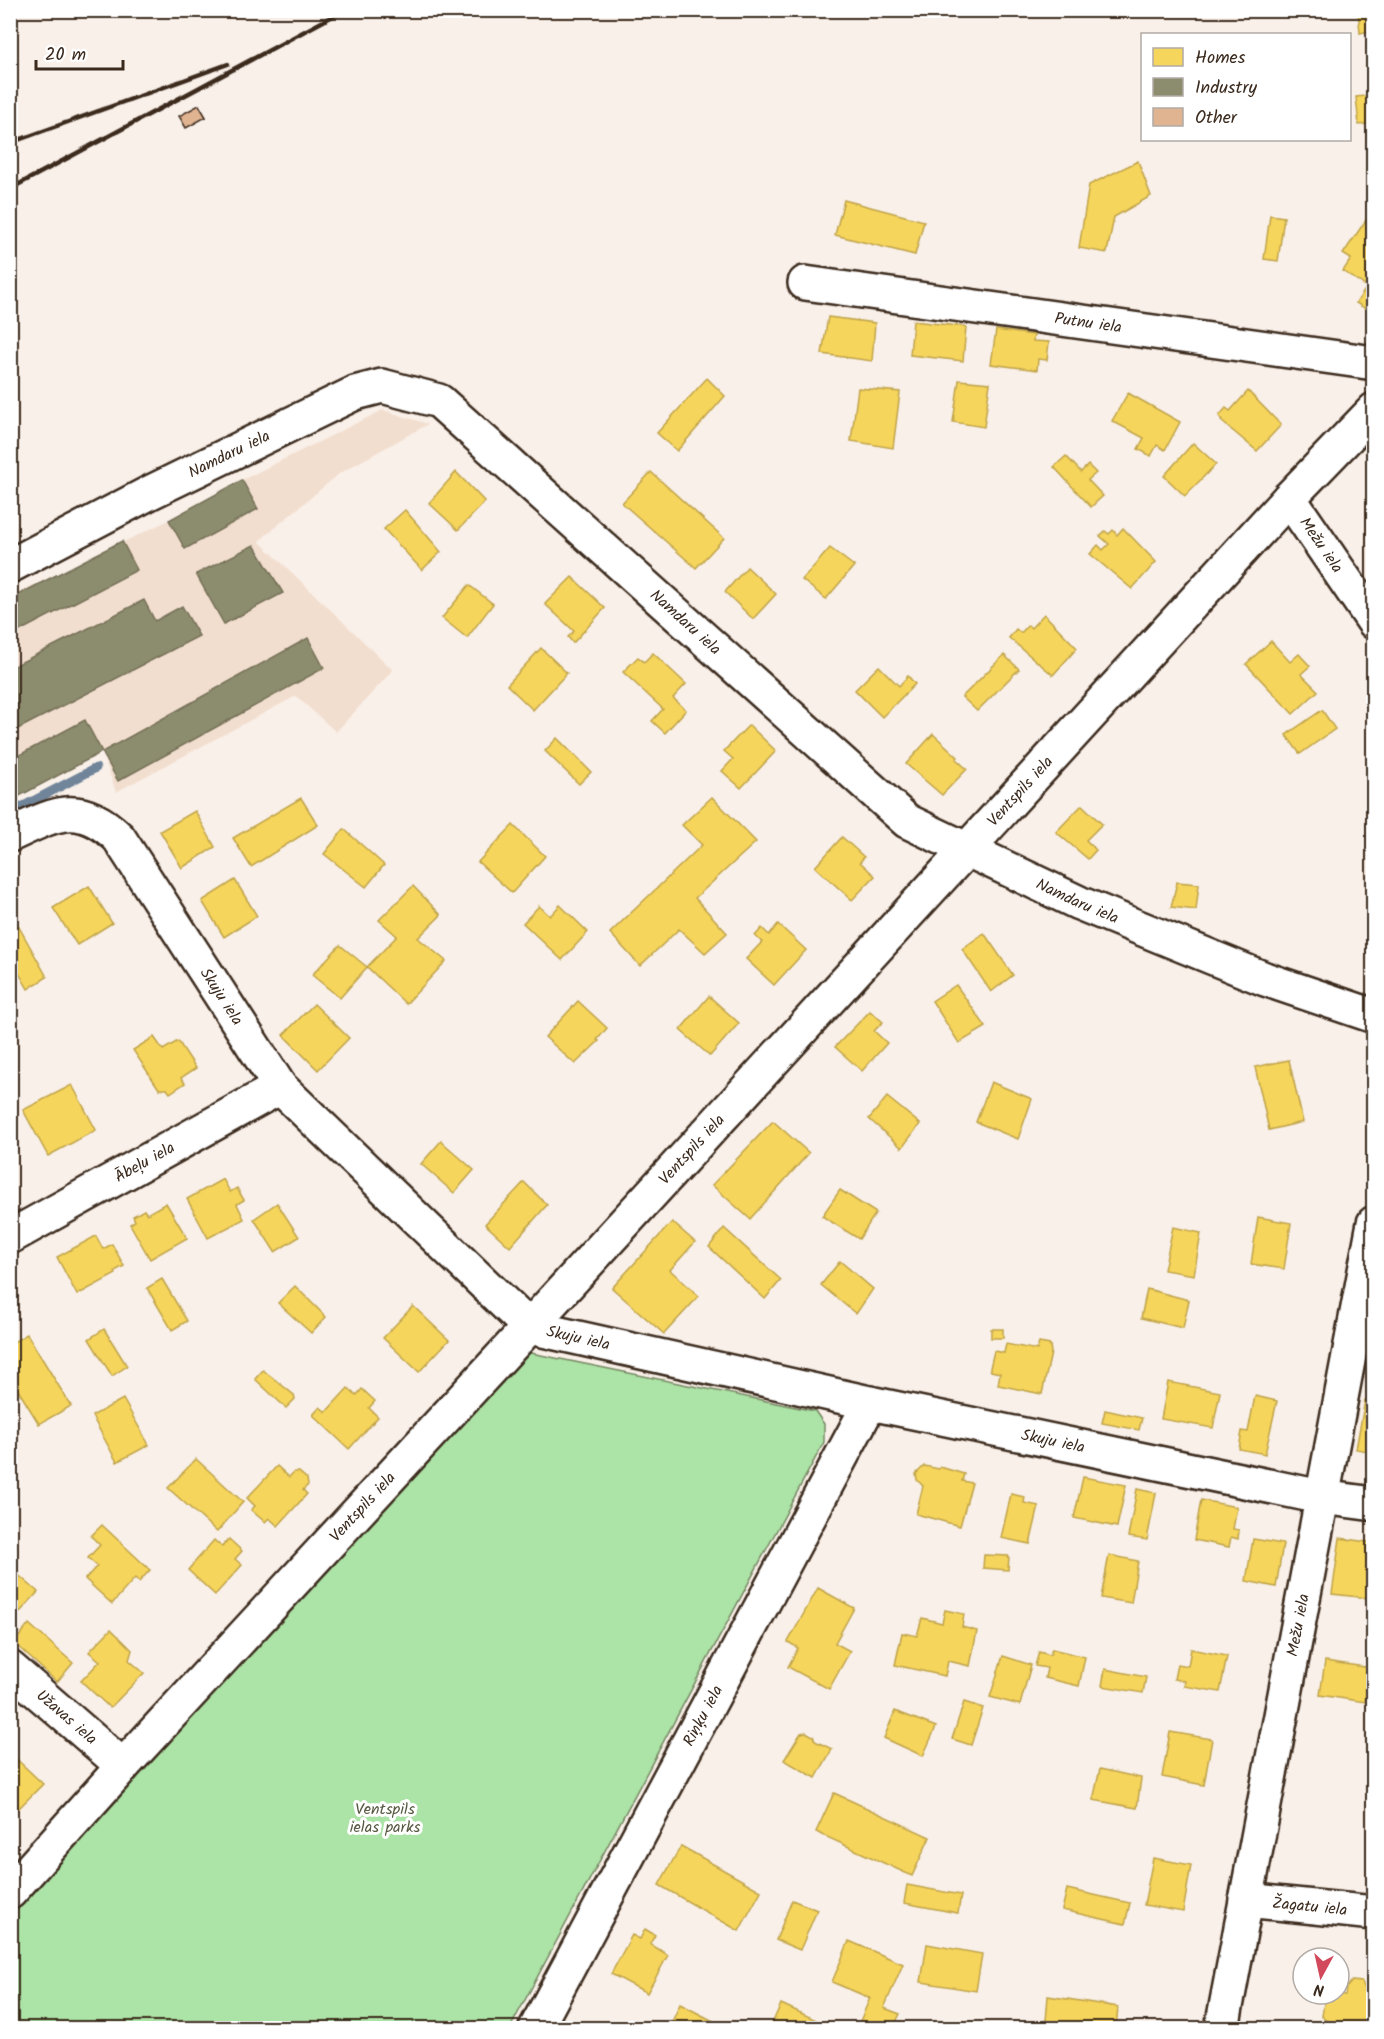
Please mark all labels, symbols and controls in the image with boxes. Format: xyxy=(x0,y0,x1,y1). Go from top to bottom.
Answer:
scale bar xyxy=(36,33,123,71)
legend xyxy=(1141,33,1351,141)
text: 20 m xyxy=(45,41,86,70)
text: Homes xyxy=(1195,44,1246,73)
text: Industry xyxy=(1195,74,1257,103)
text: Other xyxy=(1195,104,1238,133)
street label: Putnu iela xyxy=(1053,306,1123,340)
street label: Namdaru iela xyxy=(184,424,274,485)
street label: Mežu iela xyxy=(1293,512,1349,578)
street label: Namdaru iela xyxy=(644,583,727,661)
street label: Ventspils iela xyxy=(981,750,1059,832)
street label: Namdaru iela xyxy=(1032,872,1123,930)
street label: Skuju iela xyxy=(194,963,249,1030)
street label: Ventspils iela xyxy=(653,1108,731,1191)
street label: Ābeļu iela xyxy=(110,1135,179,1189)
street label: Skuju iela xyxy=(544,1319,612,1357)
street label: Skuju iela xyxy=(1019,1422,1087,1460)
street label: Ventspils iela xyxy=(323,1466,402,1548)
street label: Mežu iela xyxy=(1280,1592,1316,1659)
street label: Riņķu iela xyxy=(676,1681,729,1751)
street label: Užavas iela xyxy=(31,1683,103,1751)
park label: Ventspils ielas parks xyxy=(350,1797,420,1840)
street label: Žagatu iela xyxy=(1271,1890,1348,1923)
north arrow xyxy=(1291,1946,1351,2006)
text: N xyxy=(1312,1976,1326,2002)

